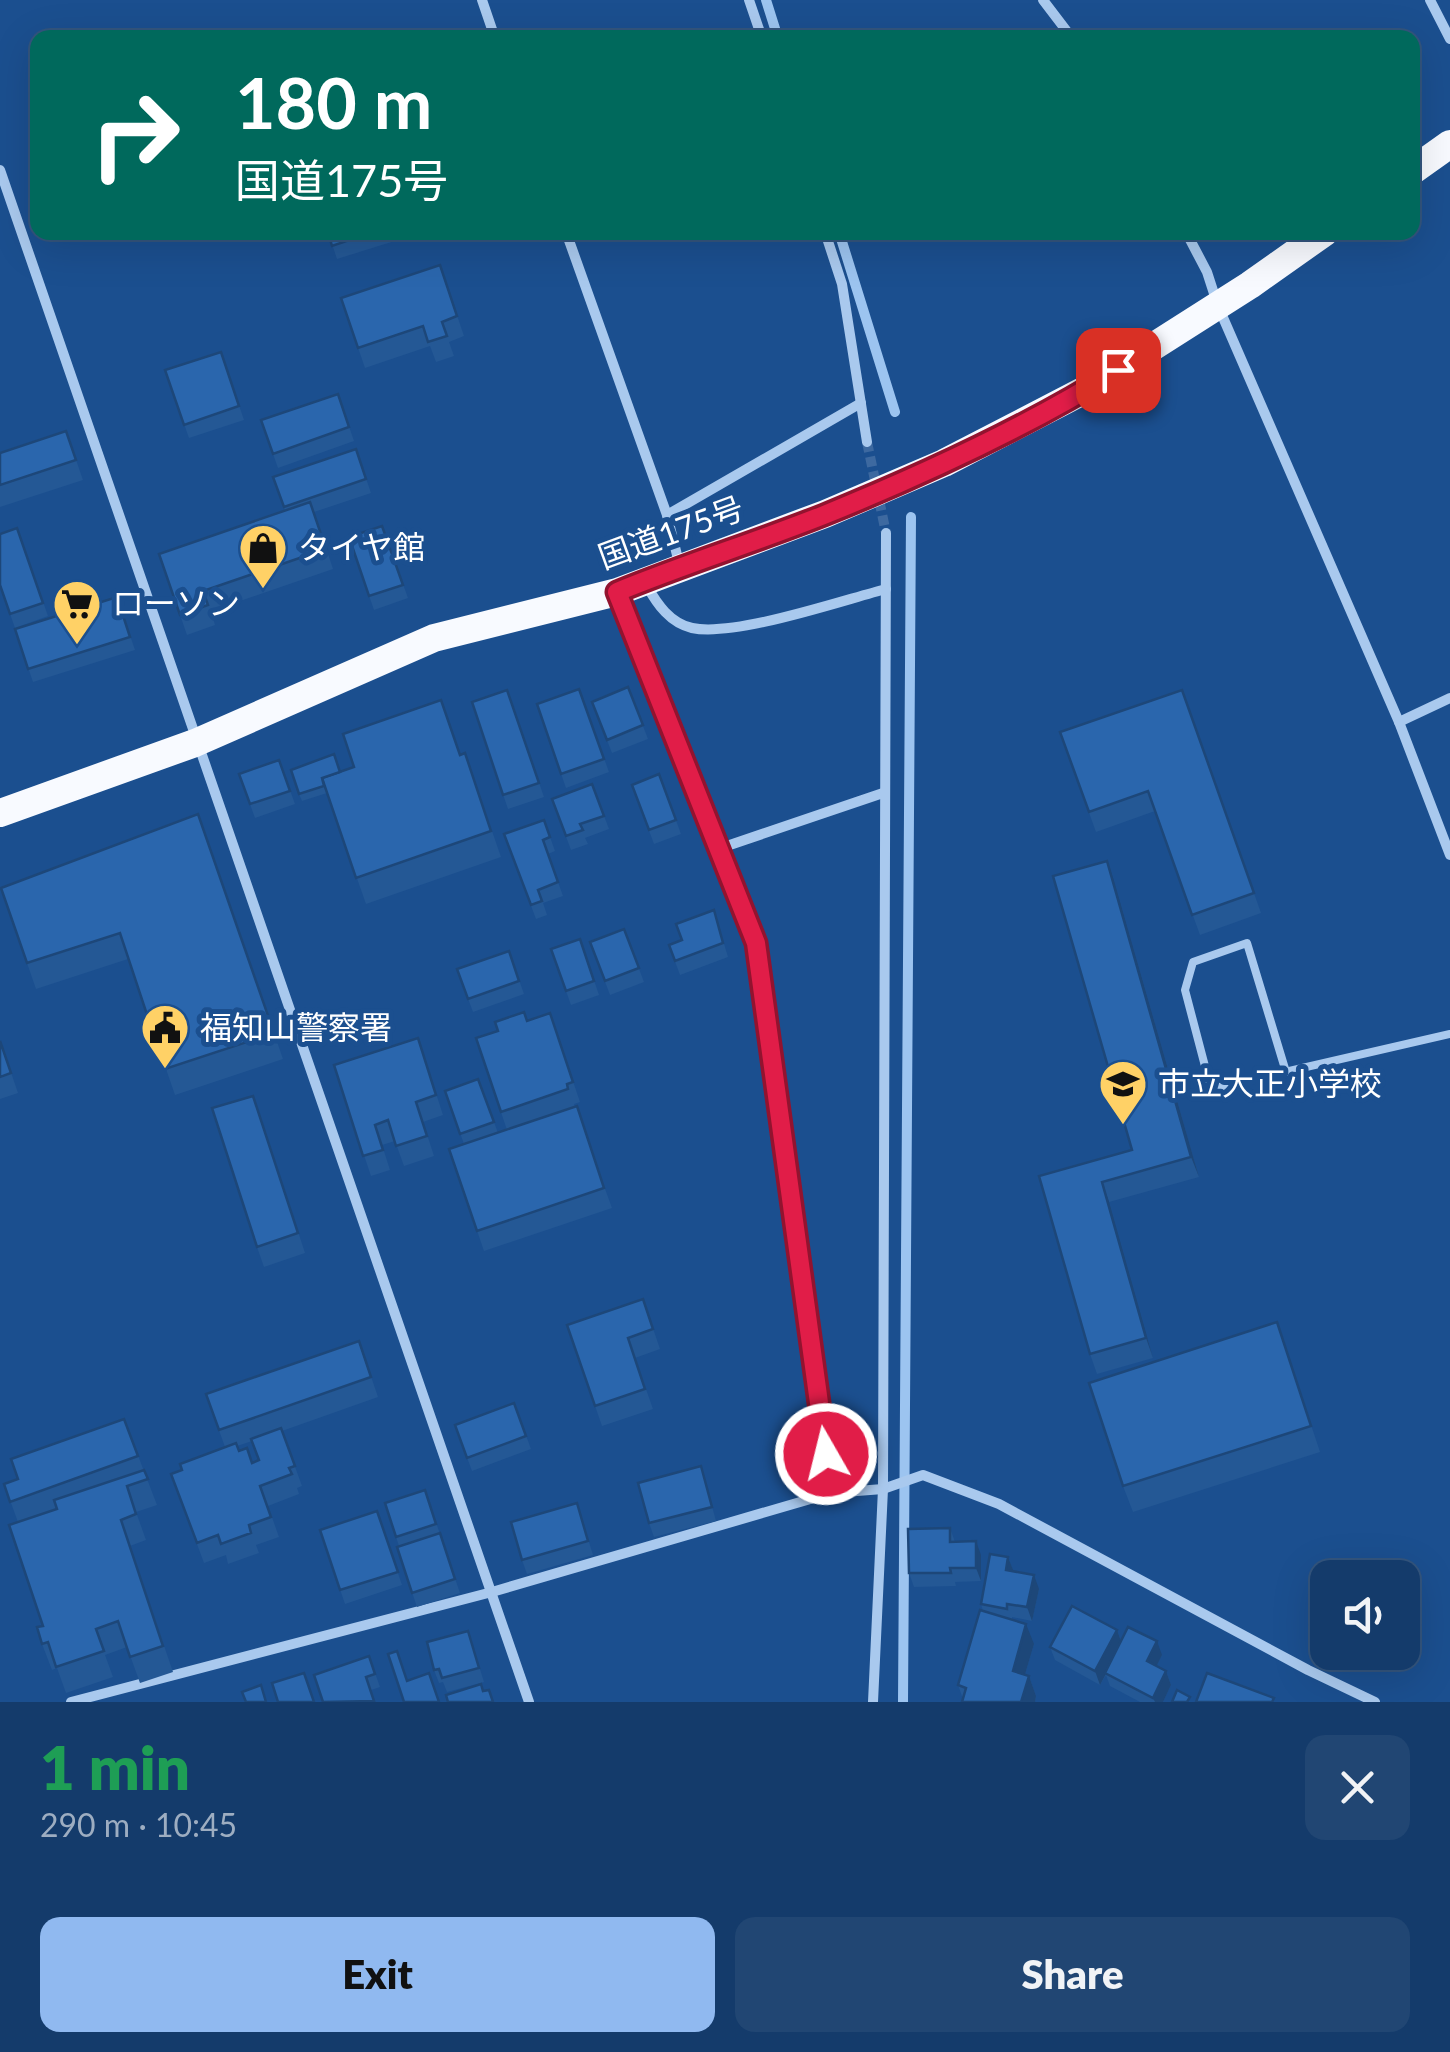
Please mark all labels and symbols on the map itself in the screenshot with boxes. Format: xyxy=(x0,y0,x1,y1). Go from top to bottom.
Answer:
pin xyxy=(1076,328,1161,413)
street label: 国道175号 xyxy=(593,487,748,576)
shop icon: タイヤ館 xyxy=(237,522,289,590)
place label: タイヤ館 xyxy=(298,527,425,566)
supermarket icon: ローソン xyxy=(51,578,103,646)
place label: ローソン xyxy=(112,583,240,622)
public building icon: 福知山警察署 xyxy=(139,1002,191,1070)
place label: 福知山警察署 xyxy=(200,1007,392,1046)
school or university icon: 市立大正小学校 xyxy=(1097,1058,1149,1126)
place label: 市立大正小学校 xyxy=(1158,1063,1382,1102)
position arrow xyxy=(774,1402,878,1506)

